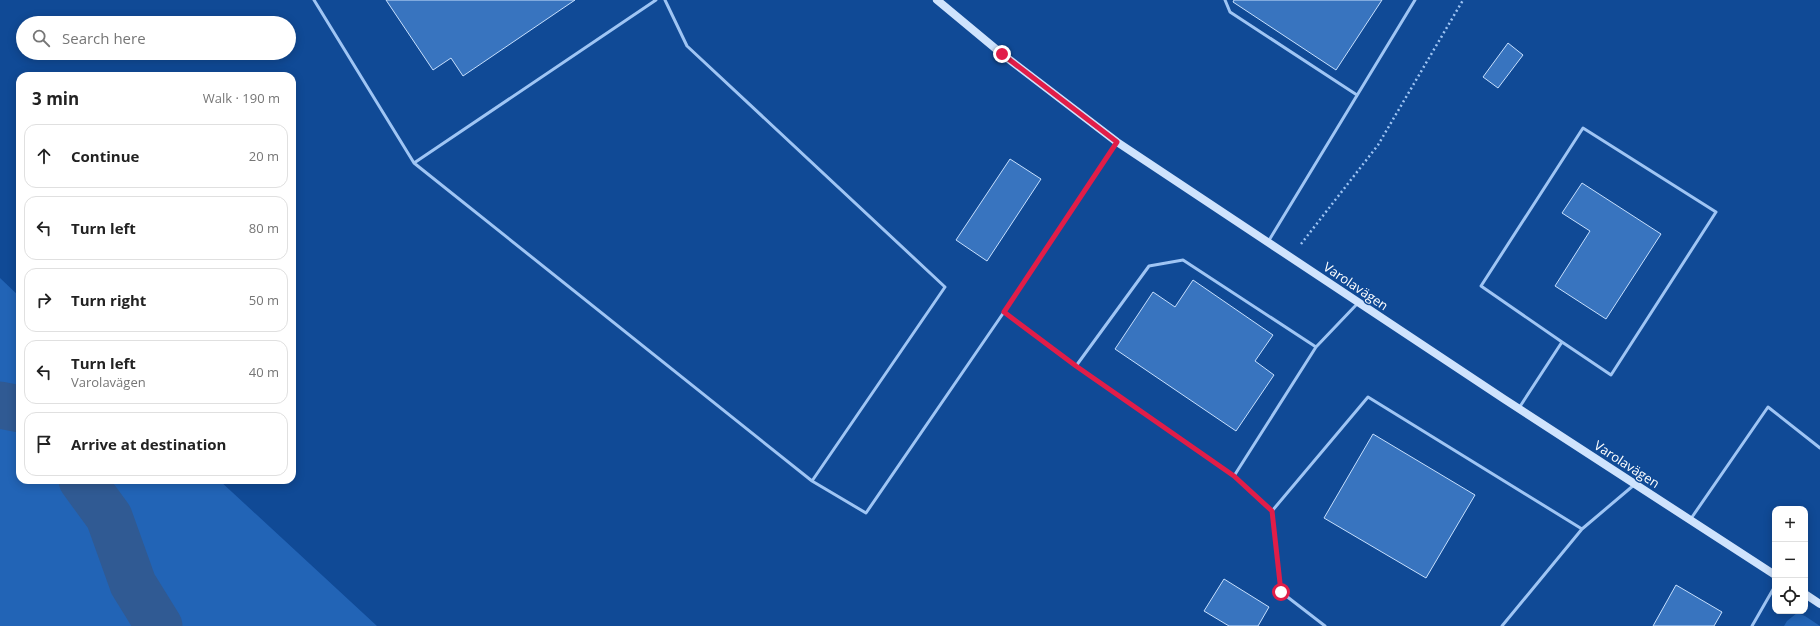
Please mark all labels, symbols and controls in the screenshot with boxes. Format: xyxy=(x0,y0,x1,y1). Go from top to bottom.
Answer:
search box xyxy=(16,16,296,60)
icon: search xyxy=(30,27,52,49)
text: Search here xyxy=(62,28,146,48)
route end xyxy=(993,45,1011,63)
text: 3 min xyxy=(32,87,79,110)
text: Walk · 190 m xyxy=(203,89,280,107)
icon: ahead xyxy=(33,145,55,167)
text: Continue xyxy=(71,146,139,166)
text: 20 m xyxy=(249,147,279,165)
icon: left xyxy=(33,217,55,239)
text: Turn left xyxy=(71,218,136,238)
text: 80 m xyxy=(249,219,279,237)
street label: Varolavägen xyxy=(1320,258,1392,314)
icon: right xyxy=(33,289,55,311)
text: Turn right xyxy=(71,290,146,310)
text: 50 m xyxy=(249,291,279,309)
text: Turn left xyxy=(71,353,136,373)
icon: left xyxy=(33,361,55,383)
text: 40 m xyxy=(249,363,279,381)
text: Varolavägen xyxy=(71,373,146,391)
icon: arrive xyxy=(33,433,55,455)
text: Arrive at destination xyxy=(71,434,226,454)
street label: Varolavägen xyxy=(1591,436,1663,492)
map controls xyxy=(1772,506,1808,614)
button: + xyxy=(1772,506,1808,542)
button: − xyxy=(1772,542,1808,578)
button: locate xyxy=(1772,578,1808,614)
route start xyxy=(1272,583,1290,601)

